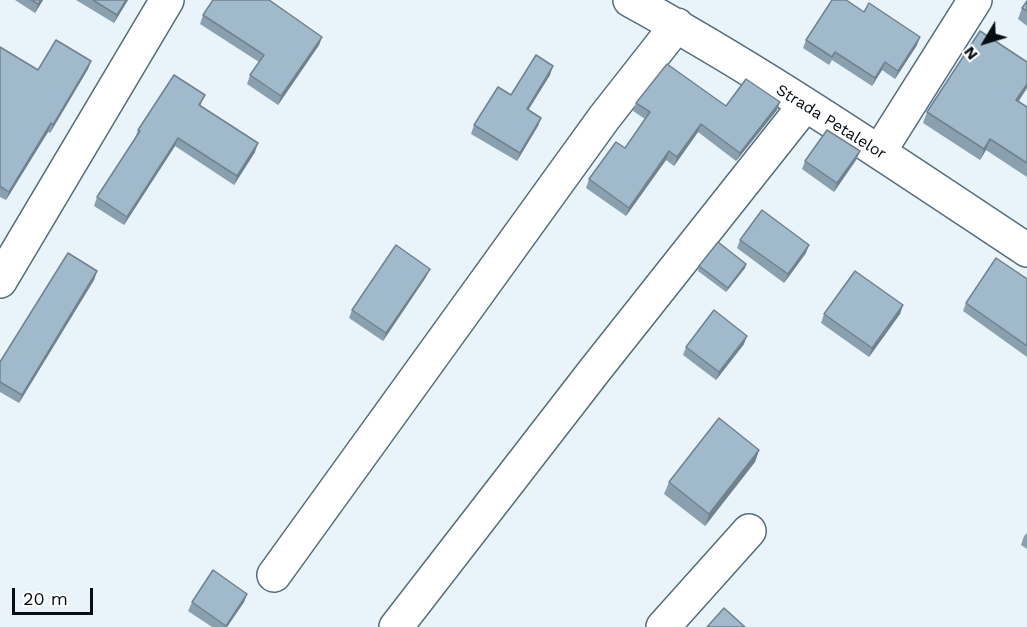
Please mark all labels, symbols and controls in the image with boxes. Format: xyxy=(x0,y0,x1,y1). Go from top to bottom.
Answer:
north arrow xyxy=(955,12,1015,72)
text: N xyxy=(959,43,982,64)
street label: Strada Petalelor xyxy=(772,80,890,164)
scale bar xyxy=(15,576,96,614)
text: 20 m xyxy=(23,588,68,609)

